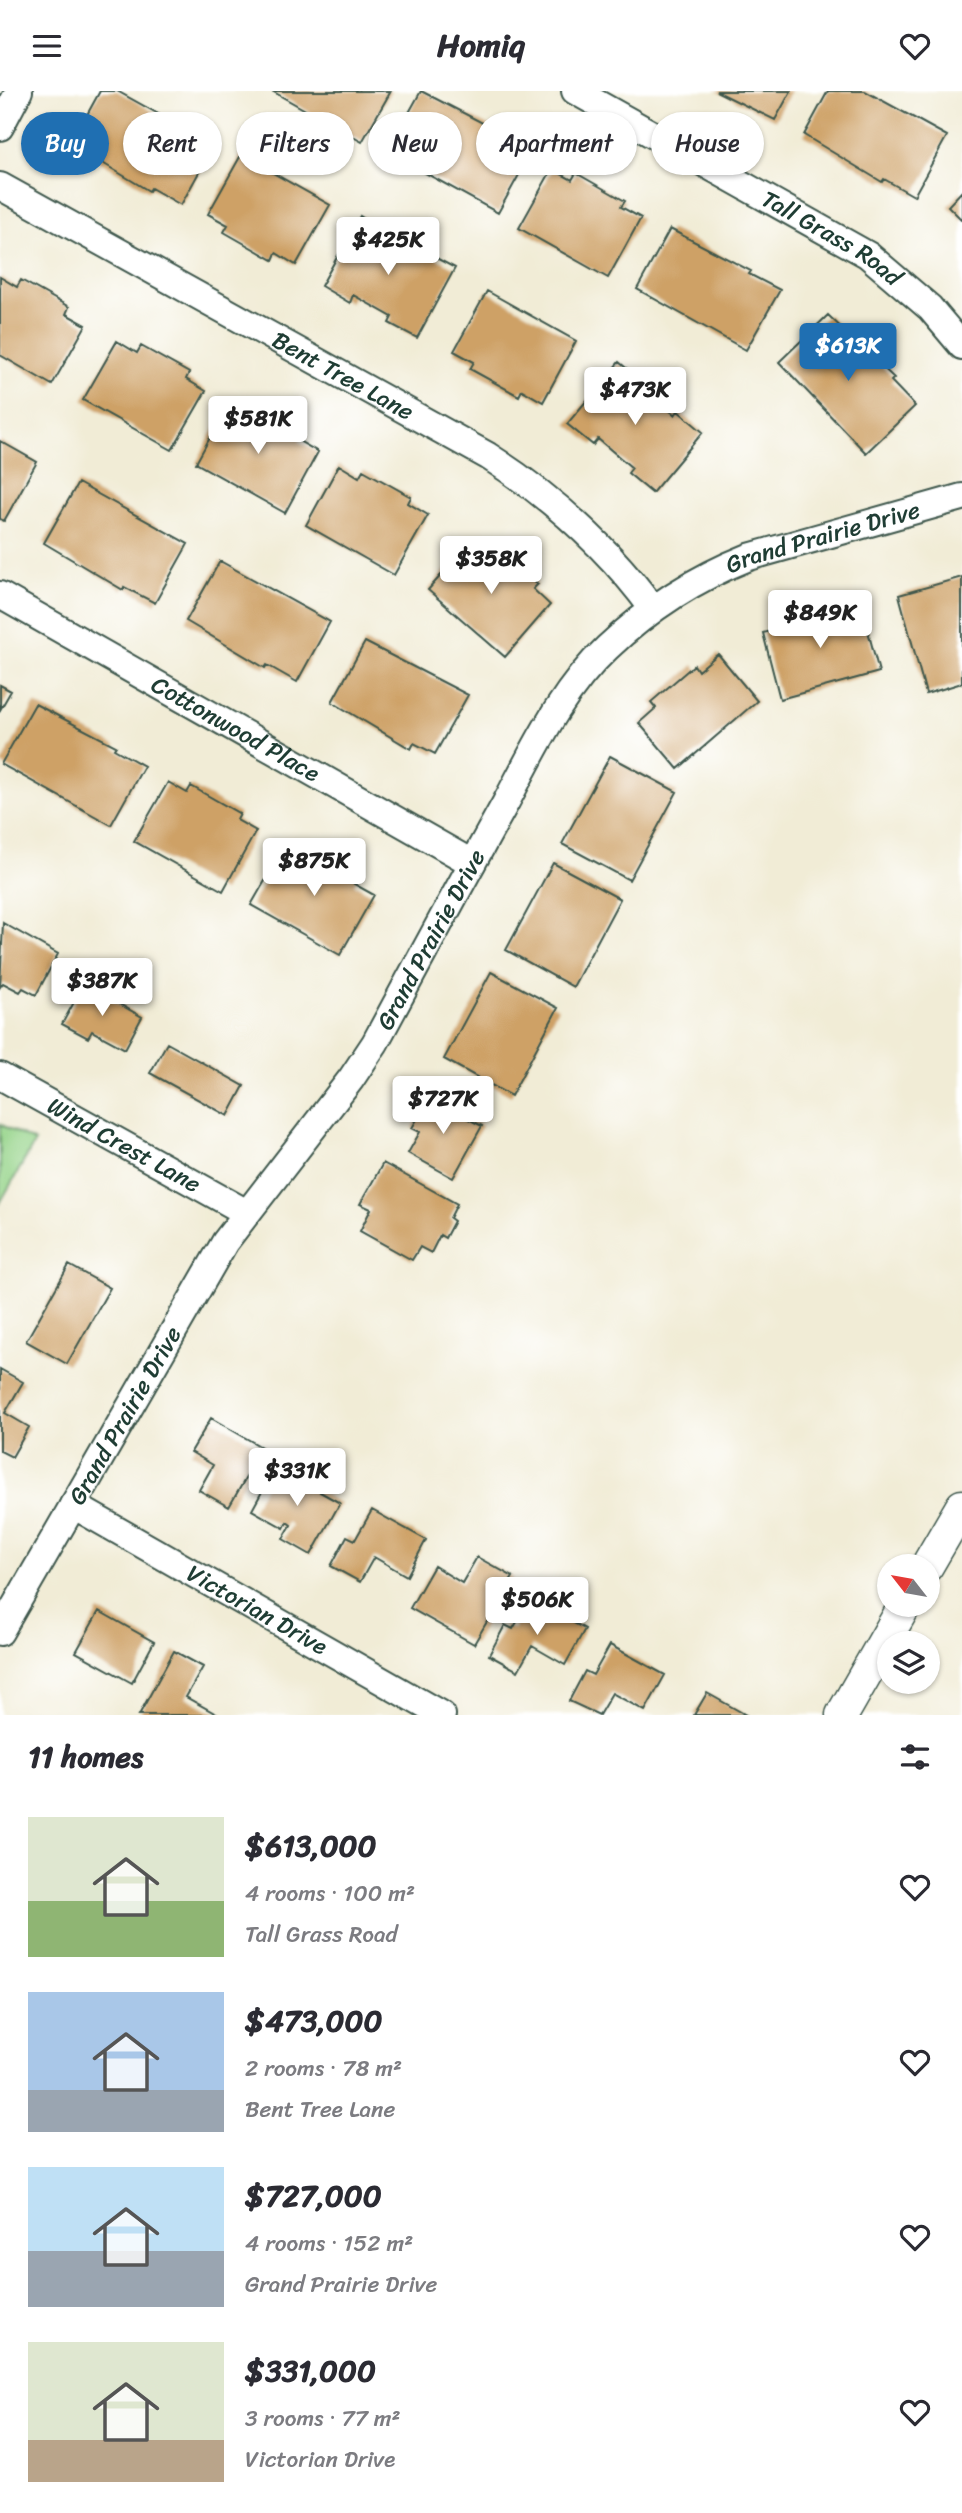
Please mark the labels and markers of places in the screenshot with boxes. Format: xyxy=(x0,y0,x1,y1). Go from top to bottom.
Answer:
pin: $425K xyxy=(339,218,437,277)
pin: $613K xyxy=(799,323,897,383)
pin: $473K xyxy=(586,367,684,427)
pin: $581K xyxy=(209,397,307,456)
pin: $358K xyxy=(442,537,540,596)
pin: $849K xyxy=(771,591,869,650)
pin: $875K xyxy=(265,839,363,898)
pin: $387K xyxy=(53,958,151,1018)
pin: $727K xyxy=(394,1077,492,1136)
pin: $331K xyxy=(248,1449,346,1508)
pin: $506K xyxy=(488,1577,586,1637)

